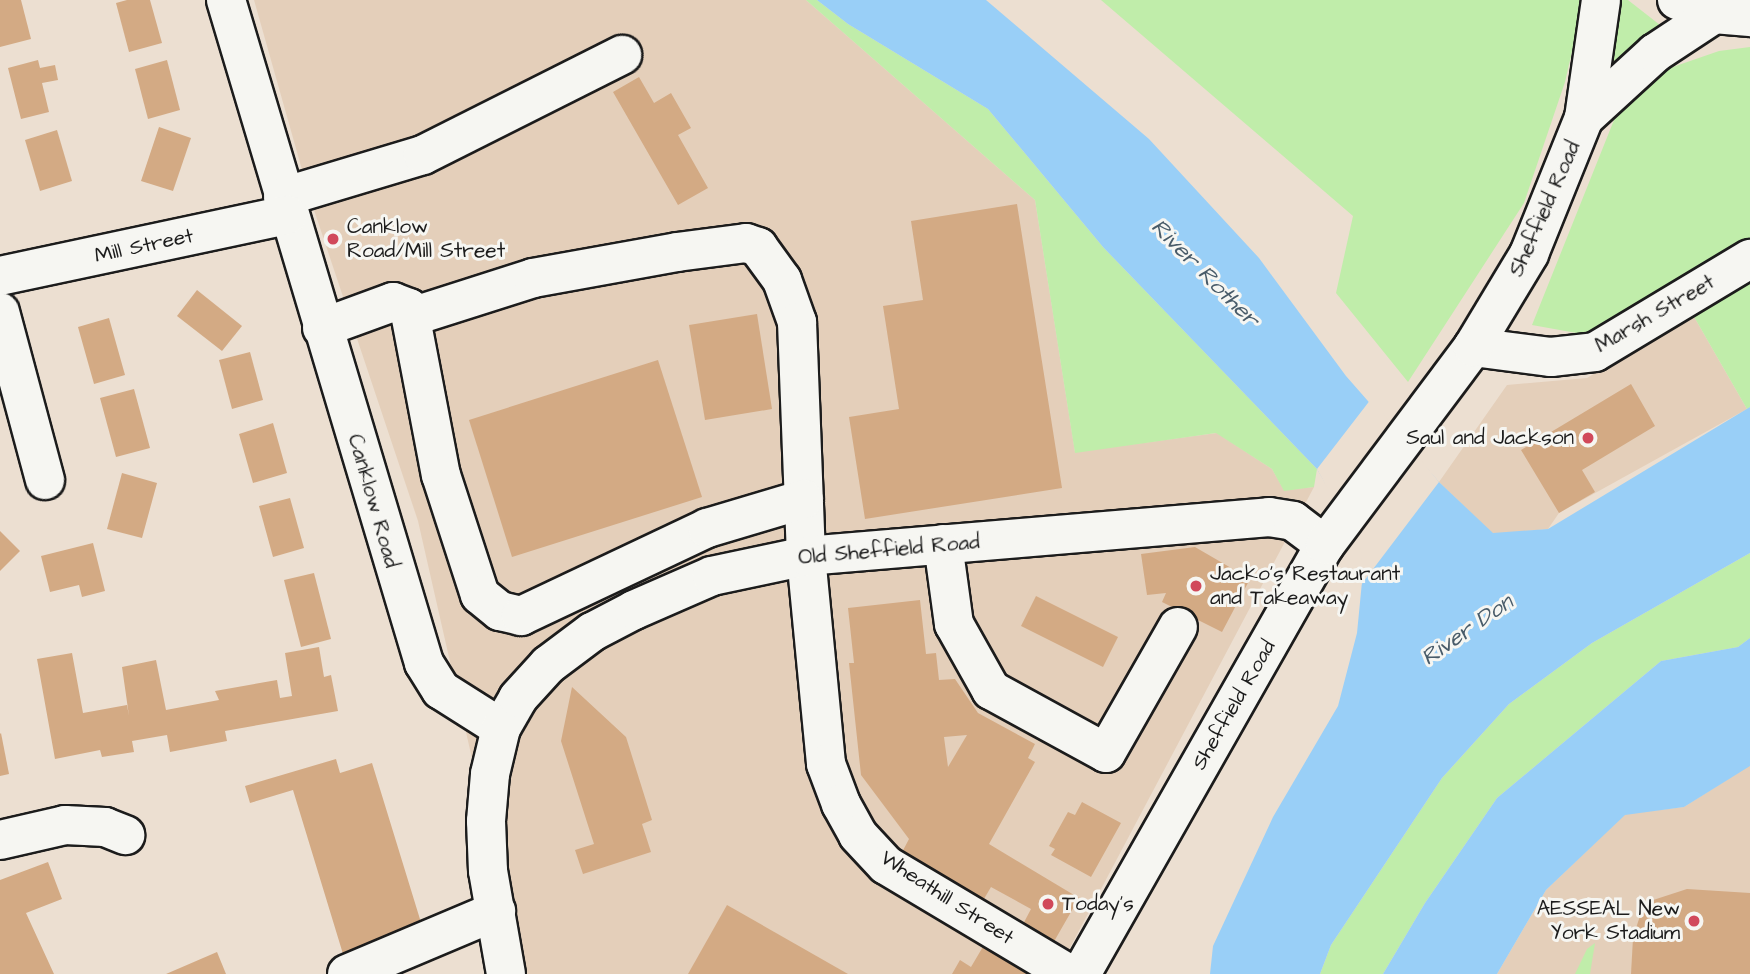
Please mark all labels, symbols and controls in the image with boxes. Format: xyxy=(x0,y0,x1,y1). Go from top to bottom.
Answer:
street label: Sheffield Road xyxy=(1504,137,1586,281)
water label: River Rother xyxy=(1145,213,1265,333)
place label: Canklow Road/Mill Street xyxy=(347,214,505,264)
street label: Mill Street xyxy=(92,223,196,269)
marker: Canklow Road/Mill Street xyxy=(325,231,341,247)
street label: Marsh Street xyxy=(1591,270,1719,358)
place label: Saul and Jackson xyxy=(1406,425,1574,451)
marker: Saul and Jackson xyxy=(1580,430,1596,446)
street label: Canklow Road xyxy=(342,431,404,571)
street label: Old Sheffield Road xyxy=(797,530,981,570)
place label: Jacko's Restaurant and Takeaway xyxy=(1210,561,1400,611)
marker: Jacko's Restaurant and Takeaway xyxy=(1188,578,1204,594)
water label: River Don xyxy=(1416,588,1518,672)
street label: Sheffield Road xyxy=(1187,636,1281,774)
street label: Wheathill Street xyxy=(876,845,1018,951)
place label: Today’s xyxy=(1062,891,1134,917)
marker: Today’s xyxy=(1040,896,1056,912)
place label: AESSEAL New York Stadium xyxy=(1537,896,1680,946)
marker: AESSEAL New York Stadium xyxy=(1686,913,1702,929)

